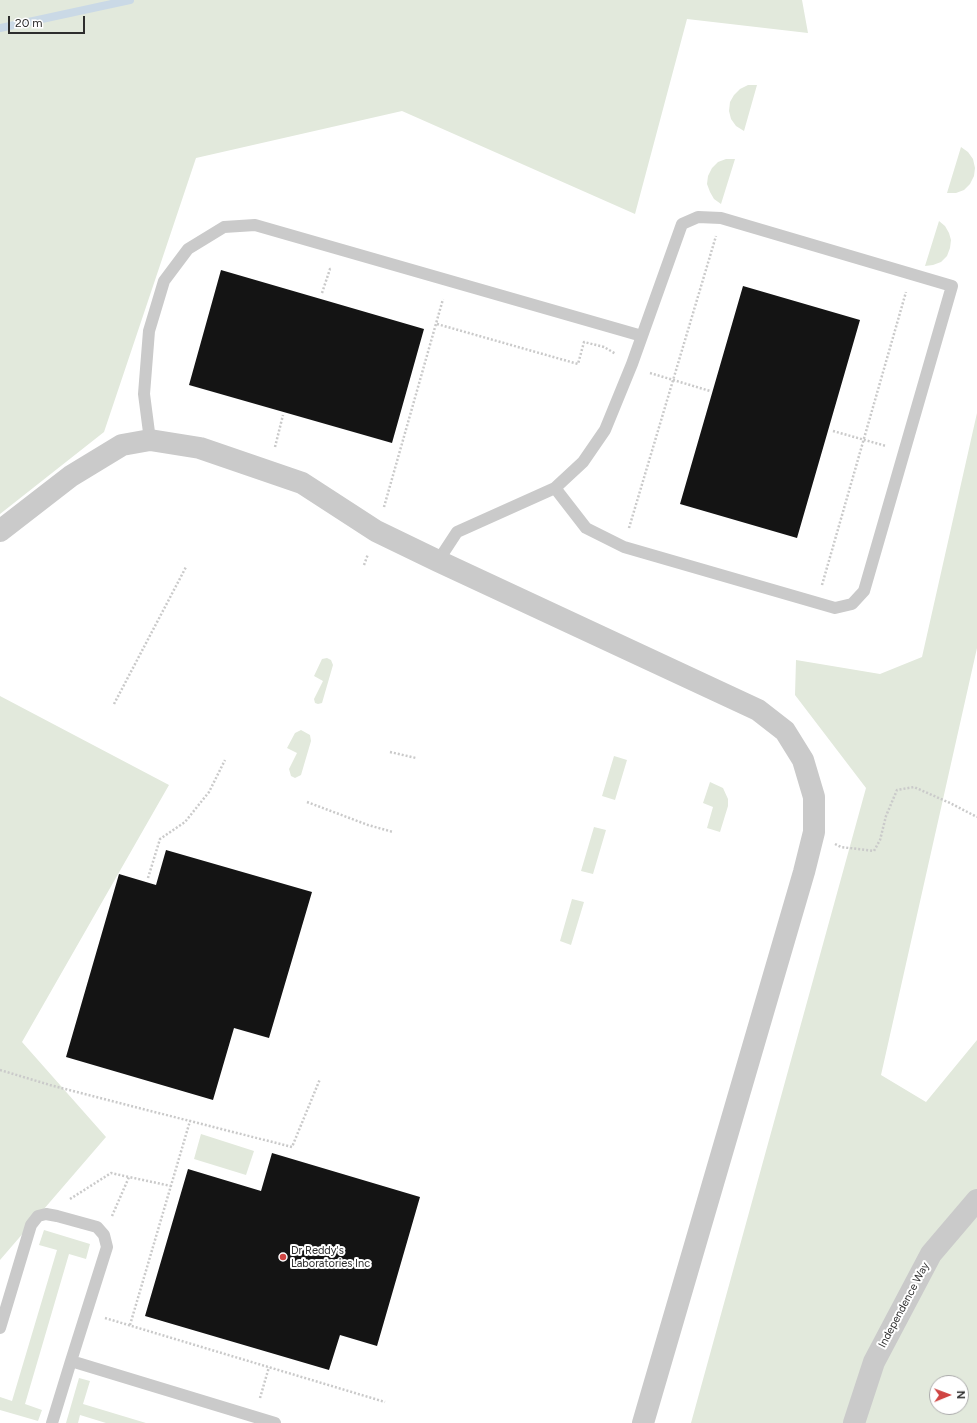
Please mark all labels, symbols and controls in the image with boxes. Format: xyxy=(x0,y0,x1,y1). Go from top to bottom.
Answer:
scale bar xyxy=(10,8,87,34)
text: 20 m xyxy=(15,16,43,30)
place label: Dr Reddy's Laboratories Inc xyxy=(291,1244,370,1270)
marker: Dr Reddy's Laboratories Inc xyxy=(278,1252,288,1262)
street label: Independence Way xyxy=(876,1260,932,1350)
north arrow xyxy=(929,1375,969,1415)
text: N xyxy=(954,1390,967,1399)

